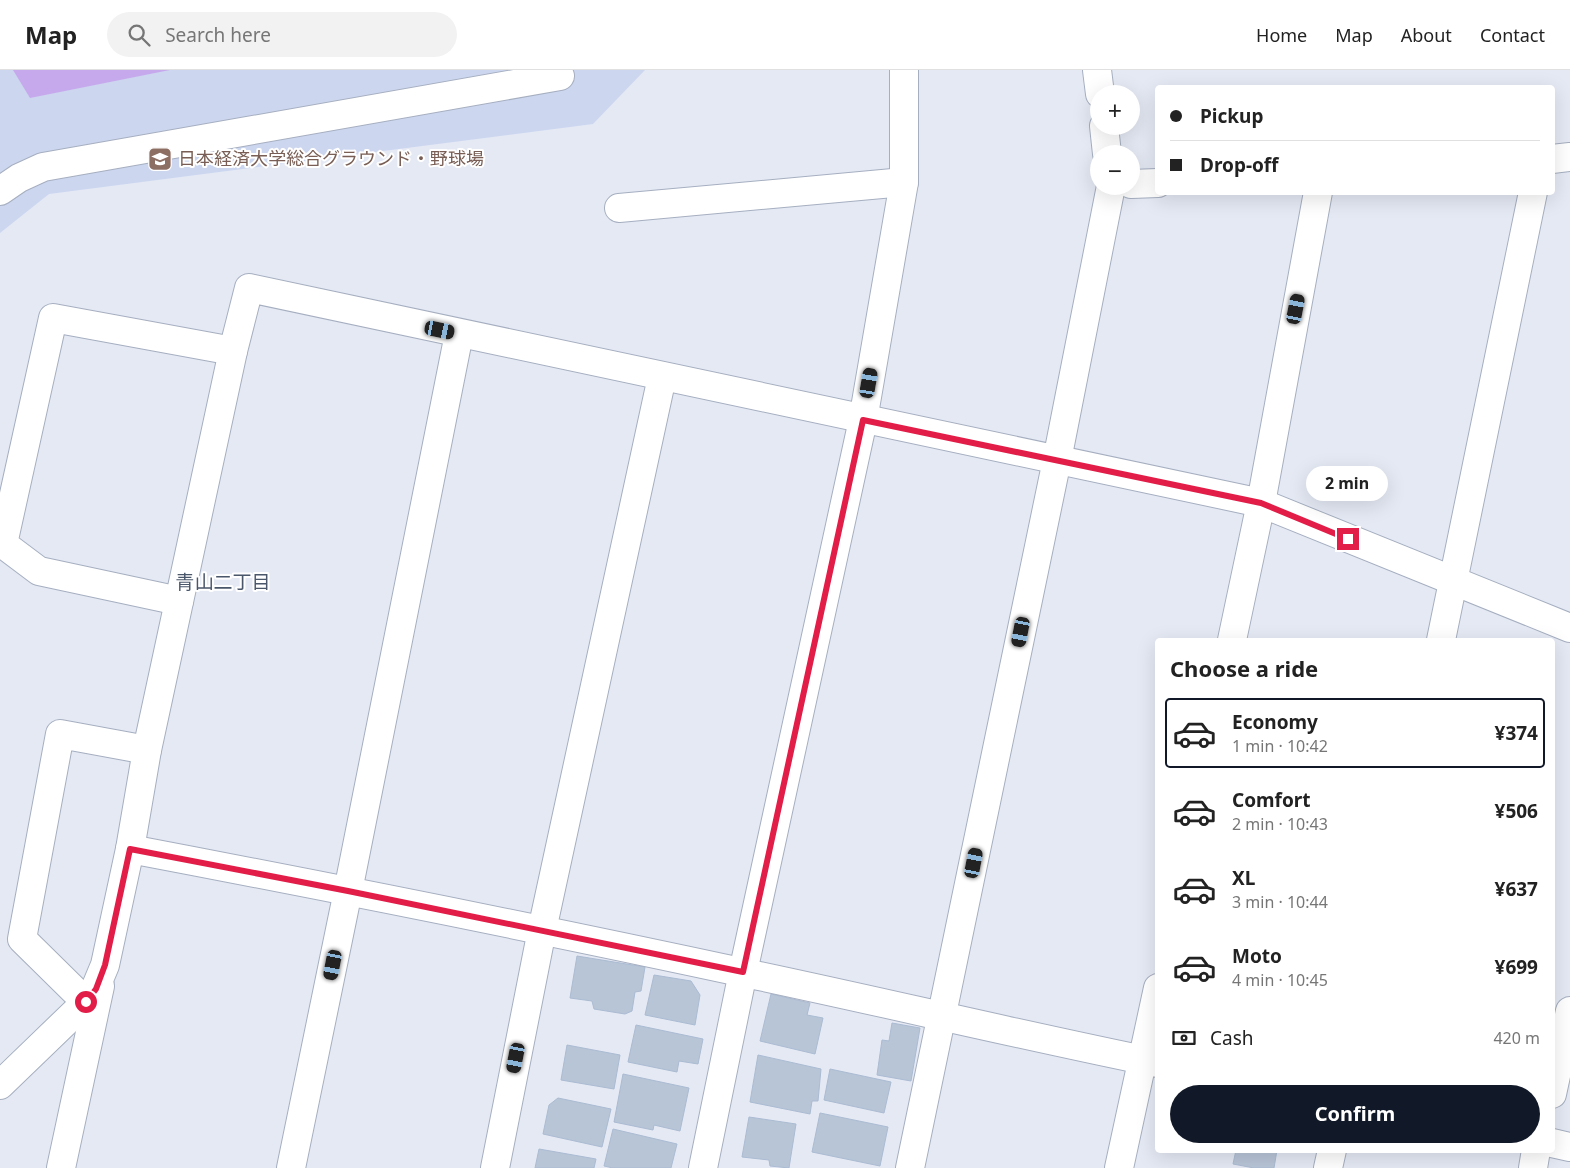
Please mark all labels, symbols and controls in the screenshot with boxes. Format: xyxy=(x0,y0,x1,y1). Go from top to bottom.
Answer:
search box xyxy=(107,12,457,57)
text: Map xyxy=(25,18,77,51)
icon: search xyxy=(125,21,153,49)
text: Search here xyxy=(165,22,271,48)
text: Home xyxy=(1256,23,1307,47)
text: Map xyxy=(1335,23,1373,47)
text: About xyxy=(1401,23,1452,47)
text: Contact xyxy=(1480,23,1545,47)
map controls xyxy=(1090,85,1140,195)
button: + xyxy=(1090,85,1140,135)
text: Pickup xyxy=(1200,103,1263,129)
button: − xyxy=(1090,145,1140,195)
school or university icon: 日本経済大学総合グラウンド・野球場 xyxy=(147,146,173,172)
place label: 日本経済大学総合グラウンド・野球場 xyxy=(178,146,484,170)
text: Drop-off xyxy=(1200,152,1279,178)
car xyxy=(1285,293,1306,325)
car xyxy=(423,320,456,340)
car xyxy=(859,367,878,399)
callout: 2 min xyxy=(1307,466,1389,502)
text: 2 min xyxy=(1325,472,1369,494)
route end xyxy=(1337,528,1359,550)
district label: 青山二丁目 xyxy=(175,569,271,595)
car xyxy=(1010,616,1031,648)
text: Choose a ride xyxy=(1170,653,1318,683)
text: Economy xyxy=(1232,709,1318,735)
icon: car xyxy=(1172,711,1217,756)
text: ¥374 xyxy=(1495,720,1538,746)
text: 1 min · 10:42 xyxy=(1232,735,1328,757)
text: Comfort xyxy=(1232,787,1311,813)
icon: car xyxy=(1172,789,1217,834)
text: ¥506 xyxy=(1495,798,1538,824)
text: 2 min · 10:43 xyxy=(1232,813,1328,835)
car xyxy=(963,847,984,879)
text: XL xyxy=(1232,865,1255,891)
icon: car xyxy=(1172,867,1217,912)
text: ¥637 xyxy=(1495,876,1538,902)
text: 3 min · 10:44 xyxy=(1232,891,1328,913)
text: Moto xyxy=(1232,943,1282,969)
icon: car xyxy=(1172,945,1217,990)
car xyxy=(322,949,343,981)
text: ¥699 xyxy=(1495,954,1538,980)
text: 4 min · 10:45 xyxy=(1232,969,1328,991)
route start xyxy=(75,991,97,1013)
icon: cash xyxy=(1170,1024,1198,1052)
text: Cash xyxy=(1210,1025,1254,1051)
text: 420 m xyxy=(1493,1027,1540,1049)
car xyxy=(505,1042,526,1074)
button: Confirm xyxy=(1170,1085,1540,1143)

